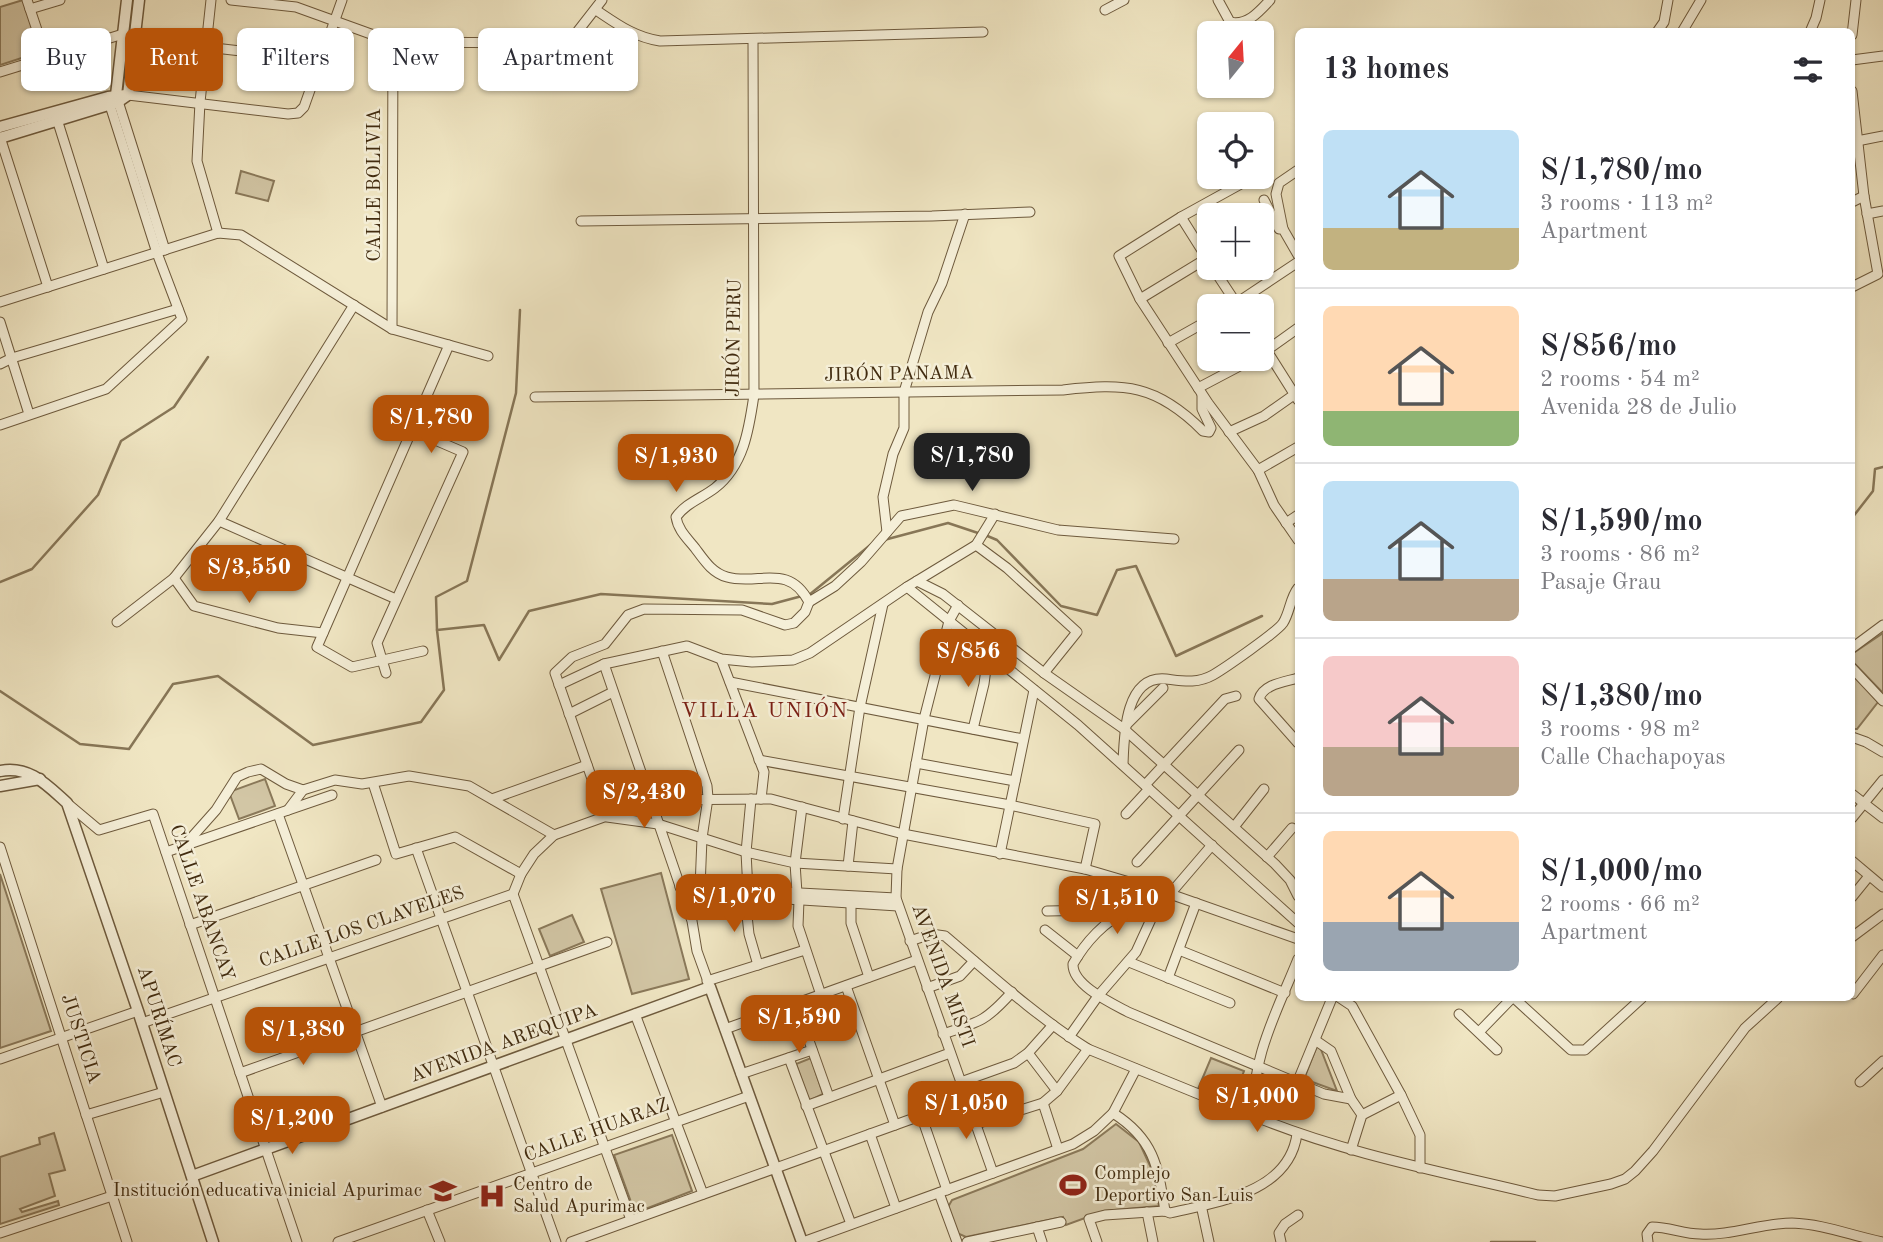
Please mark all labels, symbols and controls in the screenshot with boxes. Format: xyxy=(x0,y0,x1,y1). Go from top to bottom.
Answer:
north arrow xyxy=(1197,21,1274,98)
map controls xyxy=(1197,21,1274,371)
chip: Buy xyxy=(21,28,111,91)
chip: Rent xyxy=(125,28,223,91)
chip: Filters xyxy=(237,28,354,91)
chip: New xyxy=(368,28,464,91)
chip: Apartment xyxy=(478,28,638,91)
icon: filters xyxy=(1789,51,1827,89)
text: 13 homes xyxy=(1323,55,1449,85)
street label: CALLE BOLIVIA xyxy=(366,108,385,262)
button: locate xyxy=(1197,112,1274,189)
text: S/1,780/mo xyxy=(1540,156,1703,186)
icon: home xyxy=(1379,158,1463,242)
text: 3 rooms · 113 m² xyxy=(1540,192,1713,215)
button: + xyxy=(1197,203,1274,280)
text: Apartment xyxy=(1540,220,1648,243)
street label: JIRÓN PERU xyxy=(719,278,746,397)
button: − xyxy=(1197,294,1274,371)
text: S/856/mo xyxy=(1540,332,1677,362)
icon: home xyxy=(1379,334,1463,418)
street label: JIRÓN PANAMA xyxy=(824,359,974,386)
text: 2 rooms · 54 m² xyxy=(1540,368,1700,391)
pin: S/1,780 xyxy=(366,396,496,455)
text: Avenida 28 de Julio xyxy=(1540,396,1737,419)
text: S/1,780 xyxy=(389,406,473,429)
pin: S/1,930 xyxy=(611,434,741,494)
pin: S/1,780 xyxy=(907,434,1037,493)
text: S/1,780 xyxy=(930,444,1014,467)
text: S/1,930 xyxy=(634,445,718,468)
text: S/1,590/mo xyxy=(1540,507,1703,537)
icon: home xyxy=(1379,509,1463,593)
text: 3 rooms · 86 m² xyxy=(1540,543,1700,566)
pin: S/3,550 xyxy=(184,546,314,605)
text: S/3,550 xyxy=(207,556,291,579)
text: Pasaje Grau xyxy=(1540,571,1661,594)
pin: S/856 xyxy=(919,630,1017,689)
text: S/856 xyxy=(936,640,1000,663)
text: S/1,380/mo xyxy=(1540,682,1703,712)
icon: home xyxy=(1379,684,1463,768)
district label: VILLA UNIÓN xyxy=(681,696,849,722)
text: 3 rooms · 98 m² xyxy=(1540,718,1700,741)
text: Calle Chachapoyas xyxy=(1540,746,1726,769)
pin: S/2,430 xyxy=(579,770,709,830)
text: S/2,430 xyxy=(602,781,686,804)
street label: CALLE ABANCAY xyxy=(165,822,237,984)
text: S/1,000/mo xyxy=(1540,857,1703,887)
icon: home xyxy=(1379,859,1463,943)
pin: S/1,070 xyxy=(669,874,799,934)
pin: S/1,510 xyxy=(1052,876,1182,936)
street label: CALLE LOS CLAVELES xyxy=(257,884,467,972)
text: S/1,070 xyxy=(692,885,776,908)
text: S/1,510 xyxy=(1075,887,1159,910)
text: 2 rooms · 66 m² xyxy=(1540,893,1700,916)
street label: AVENIDA MISTI xyxy=(907,902,977,1050)
text: Apartment xyxy=(1540,921,1648,944)
street label: APURÍMAC xyxy=(133,963,187,1070)
street label: JUSTICIA xyxy=(57,992,103,1086)
pin: S/1,590 xyxy=(734,996,864,1055)
street label: AVENIDA AREQUIPA xyxy=(408,1001,601,1087)
text: S/1,590 xyxy=(757,1006,841,1029)
pin: S/1,380 xyxy=(238,1007,368,1067)
text: S/1,380 xyxy=(261,1018,345,1041)
pin: S/1,000 xyxy=(1192,1074,1322,1134)
pin: S/1,050 xyxy=(901,1082,1031,1141)
text: S/1,000 xyxy=(1215,1085,1299,1108)
text: S/1,050 xyxy=(924,1092,1008,1115)
pin: S/1,200 xyxy=(227,1096,357,1156)
street label: CALLE HUARAZ xyxy=(522,1096,672,1166)
text: S/1,200 xyxy=(250,1107,334,1130)
place label: Complejo Deportivo San Luis xyxy=(1094,1165,1253,1206)
sports icon: Complejo Deportivo San Luis xyxy=(1058,1170,1088,1200)
school or university icon: Institución educativa inicial Apurimac xyxy=(428,1176,458,1206)
place label: Centro de Salud Apurimac xyxy=(513,1176,645,1217)
hospital icon: Centro de Salud Apurimac xyxy=(477,1181,507,1211)
place label: Institución educativa inicial Apurimac xyxy=(113,1182,422,1201)

